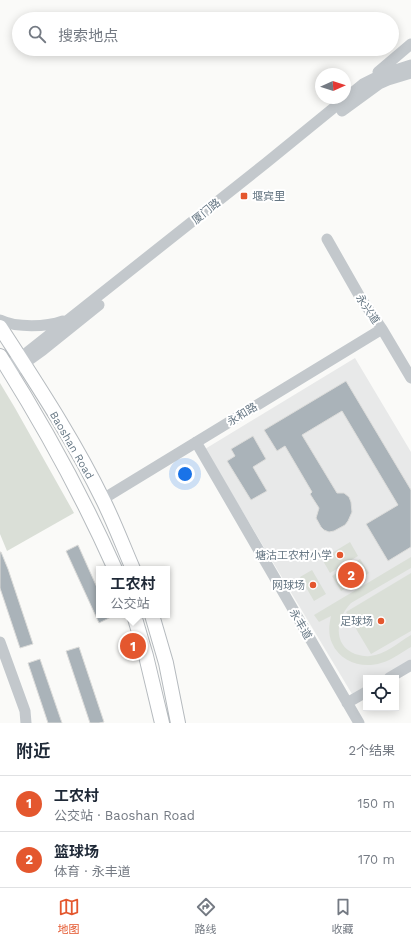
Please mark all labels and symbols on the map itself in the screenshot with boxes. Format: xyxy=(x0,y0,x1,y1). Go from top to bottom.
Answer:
north arrow xyxy=(315,68,351,104)
place label: 堰宾里 xyxy=(252,190,285,203)
marker: 堰宾里 xyxy=(239,191,249,201)
street label: 厦门路 xyxy=(189,196,223,227)
street label: 永兴道 xyxy=(353,292,382,327)
street label: 永和路 xyxy=(225,400,260,428)
street label: Baoshan Road xyxy=(47,409,96,482)
your location xyxy=(175,464,195,484)
place label: 塘沽工农村小学 xyxy=(255,549,332,562)
marker: 塘沽工农村小学 xyxy=(335,550,345,560)
pin: 2 xyxy=(338,560,364,590)
place label: 网球场 xyxy=(272,579,305,592)
marker: 网球场 xyxy=(308,580,318,590)
street label: 永丰道 xyxy=(287,607,314,642)
place label: 足球场 xyxy=(340,615,373,628)
marker: 足球场 xyxy=(376,616,386,626)
pin: 1 xyxy=(120,631,146,661)

